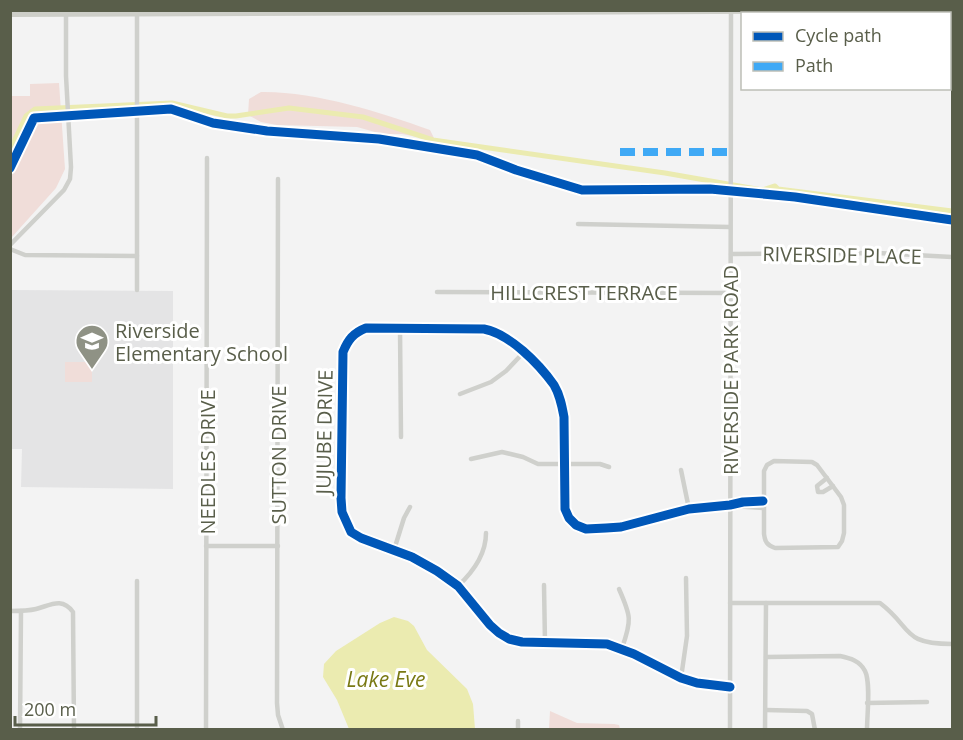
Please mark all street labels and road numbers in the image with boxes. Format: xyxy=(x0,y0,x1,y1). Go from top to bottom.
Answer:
street label: RIVERSIDE PLACE xyxy=(762,240,922,270)
street label: RIVERSIDE PARK ROAD xyxy=(717,265,744,475)
street label: HILLCREST TERRACE xyxy=(490,279,678,306)
street label: JUJUBE DRIVE xyxy=(309,369,339,497)
street label: SUTTON DRIVE xyxy=(265,386,292,524)
street label: NEEDLES DRIVE xyxy=(194,390,221,535)

